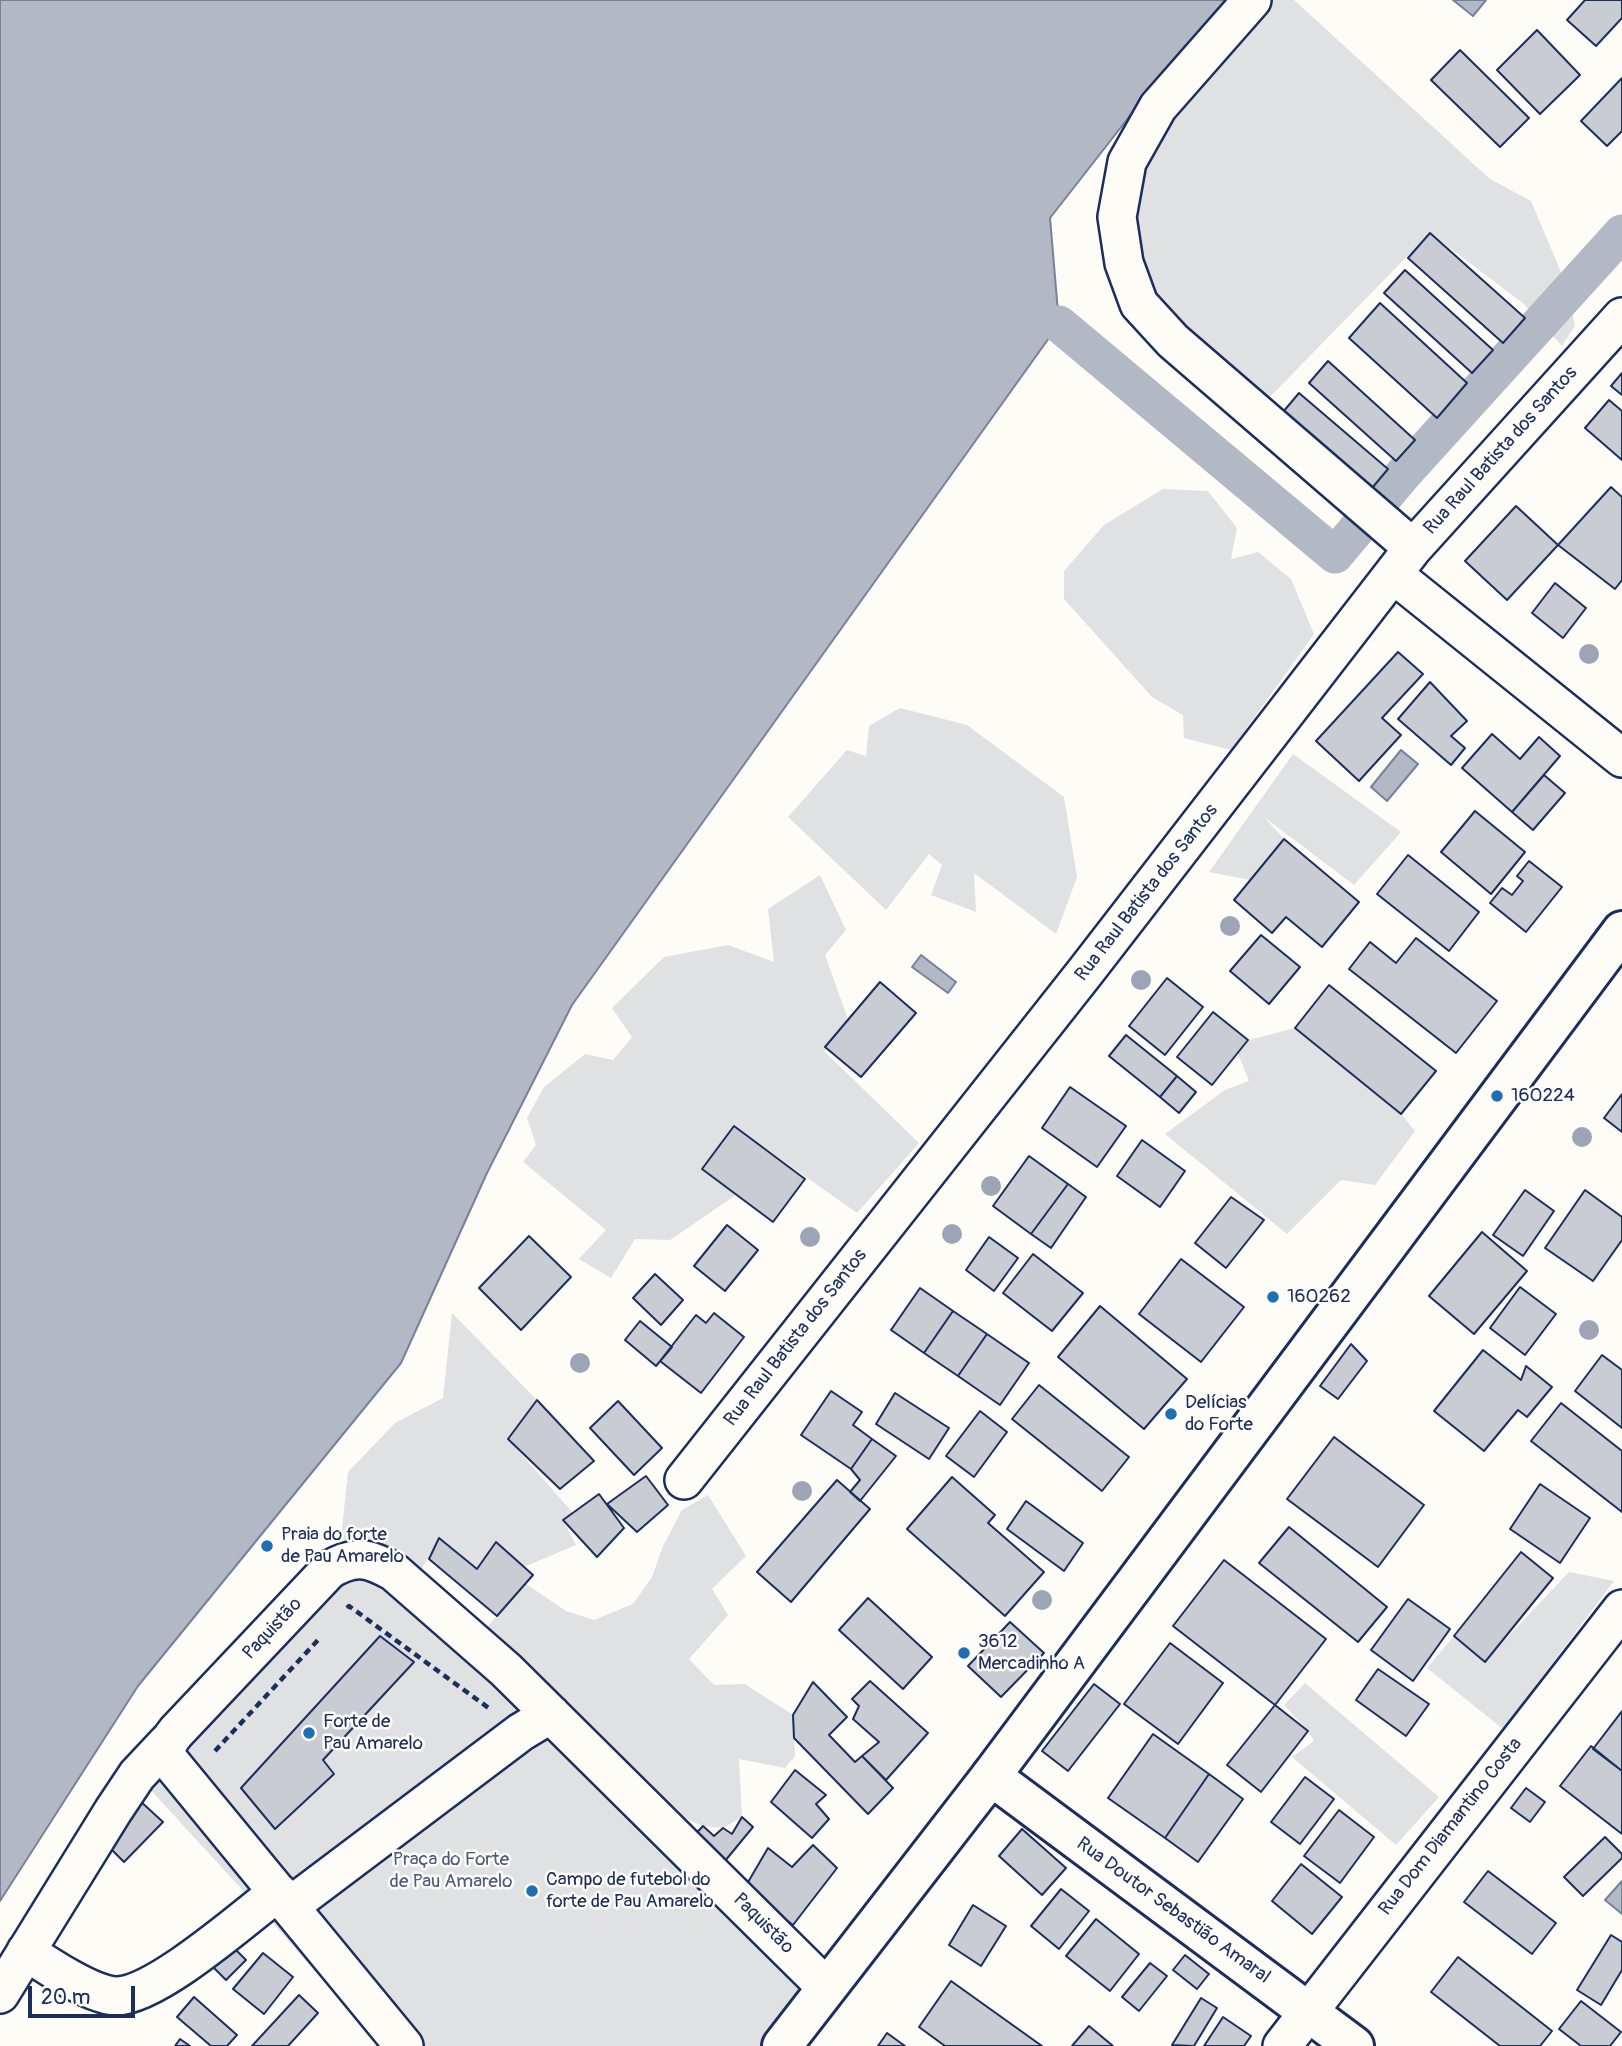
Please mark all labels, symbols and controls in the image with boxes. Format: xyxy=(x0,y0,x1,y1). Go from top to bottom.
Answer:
street label: Rua Raul Batista dos Santos xyxy=(1419,362,1583,540)
street label: Rua Raul Batista dos Santos xyxy=(1071,800,1223,986)
place label: 160224 xyxy=(1511,1085,1575,1107)
marker: 160224 xyxy=(1489,1088,1505,1104)
street label: Rua Raul Batista dos Santos xyxy=(720,1245,872,1431)
place label: 160262 xyxy=(1287,1286,1351,1308)
marker: 160262 xyxy=(1265,1289,1281,1305)
place label: Delícias do Forte xyxy=(1185,1392,1253,1436)
marker: Delícias do Forte xyxy=(1163,1406,1179,1422)
place label: Praia do forte de Pau Amarelo xyxy=(281,1524,404,1568)
marker: Praia do forte de Pau Amarelo xyxy=(259,1538,275,1554)
street label: Paquistão xyxy=(239,1593,307,1665)
place label: 3612 Mercadinho A xyxy=(978,1631,1085,1675)
marker: 3612 Mercadinho A xyxy=(956,1645,972,1661)
place label: Forte de Pau Amarelo xyxy=(323,1711,423,1755)
marker: Forte de Pau Amarelo xyxy=(301,1725,317,1741)
street label: Rua Dom Diamantino Costa xyxy=(1375,1734,1527,1920)
street label: Rua Doutor Sebastião Amaral xyxy=(1072,1833,1274,1989)
park label: Praça do Forte de Pau Amarelo xyxy=(389,1849,513,1893)
place label: Campo de futebol do forte de Pau Amarelo xyxy=(546,1869,714,1913)
marker: Campo de futebol do forte de Pau Amarelo xyxy=(524,1883,540,1899)
street label: Paquistão xyxy=(728,1889,798,1959)
scale bar xyxy=(32,1972,138,2016)
text: 20 m xyxy=(41,1984,90,2011)

